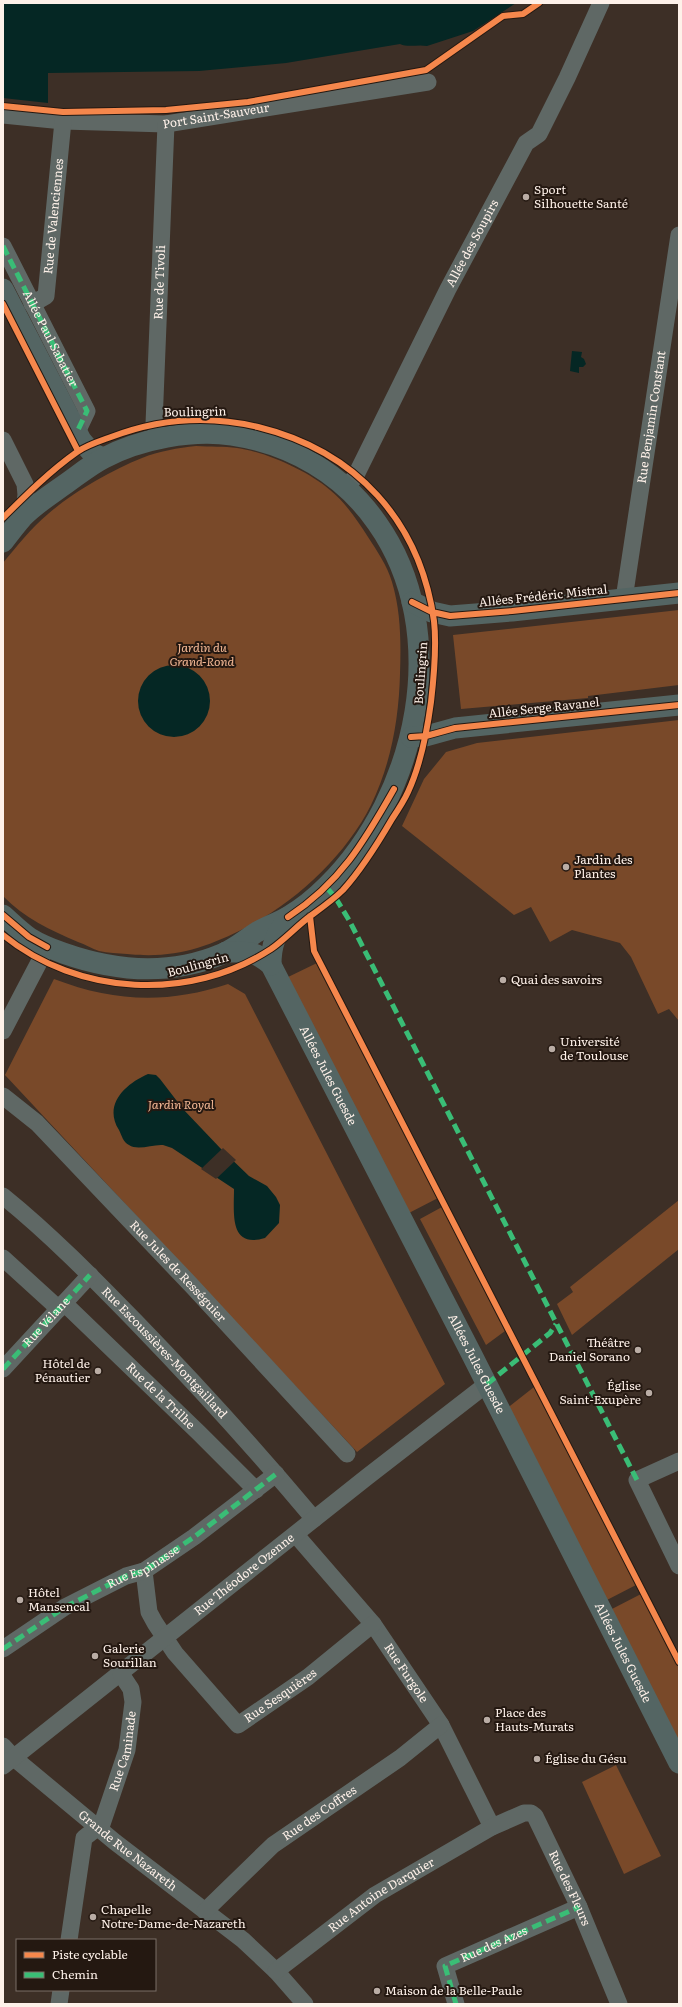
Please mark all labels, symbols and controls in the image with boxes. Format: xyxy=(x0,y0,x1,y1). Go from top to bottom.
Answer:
street label: Port Saint-Sauveur xyxy=(161,98,271,132)
street label: Rue de Valenciennes xyxy=(38,157,67,275)
place label: Sport Silhouette Santé xyxy=(534,180,628,212)
marker: Sport Silhouette Santé xyxy=(521,192,531,202)
street label: Allée des Soupirs xyxy=(441,195,503,290)
street label: Rue de Tivoli xyxy=(148,245,169,320)
street label: Allée Paul Sabatier xyxy=(19,287,83,390)
street label: Rue Benjamin Constant xyxy=(632,349,669,485)
street label: Boulingrin xyxy=(163,401,227,421)
street label: Allées Frédéric Mistral xyxy=(478,579,608,611)
park label: Jardin du Grand-Rond xyxy=(170,638,235,670)
street label: Boulingrin xyxy=(409,641,431,705)
street label: Allée Serge Ravanel xyxy=(488,692,600,722)
place label: Jardin des Plantes xyxy=(574,850,633,882)
marker: Jardin des Plantes xyxy=(561,862,571,872)
street label: Boulingrin xyxy=(165,947,230,981)
place label: Quai des savoirs xyxy=(511,970,603,988)
marker: Quai des savoirs xyxy=(498,975,508,985)
street label: Allées Jules Guesde xyxy=(296,1022,362,1128)
place label: Université de Toulouse xyxy=(560,1032,629,1064)
marker: Université de Toulouse xyxy=(547,1044,557,1054)
park label: Jardin Royal xyxy=(148,1095,215,1113)
street label: Rue Jules de Rességuier xyxy=(126,1216,231,1326)
street label: Rue Escoussières-Montgaillard xyxy=(98,1282,232,1422)
street label: Rue Vélane xyxy=(18,1292,74,1350)
street label: Allées Jules Guesde xyxy=(444,1310,510,1416)
place label: Théâtre Daniel Sorano xyxy=(549,1333,630,1365)
marker: Théâtre Daniel Sorano xyxy=(633,1345,643,1355)
place label: Hôtel de Pénautier xyxy=(35,1354,90,1386)
street label: Rue de la Trilhe xyxy=(123,1358,200,1433)
marker: Hôtel de Pénautier xyxy=(93,1366,103,1376)
place label: Église Saint-Exupère xyxy=(559,1376,641,1408)
marker: Église Saint-Exupère xyxy=(644,1388,654,1398)
street label: Rue Théodore Ozenne xyxy=(190,1528,298,1619)
street label: Rue Espinasse xyxy=(103,1540,183,1592)
place label: Hôtel Mansencal xyxy=(28,1583,90,1615)
marker: Hôtel Mansencal xyxy=(15,1595,25,1605)
street label: Allées Jules Guesde xyxy=(591,1599,657,1705)
place label: Galerie Sourillan xyxy=(103,1639,157,1671)
street label: Rue Furgole xyxy=(380,1639,434,1706)
marker: Galerie Sourillan xyxy=(90,1651,100,1661)
street label: Rue Sesquières xyxy=(240,1663,321,1727)
place label: Place des Hauts-Murats xyxy=(495,1703,574,1735)
street label: Rue Caminade xyxy=(104,1710,140,1794)
marker: Place des Hauts-Murats xyxy=(482,1715,492,1725)
place label: Église du Gésu xyxy=(545,1749,627,1767)
marker: Église du Gésu xyxy=(532,1754,542,1764)
street label: Rue des Coffres xyxy=(278,1780,360,1844)
street label: Grande Rue Nazareth xyxy=(75,1805,182,1895)
street label: Rue des Fleurs xyxy=(545,1847,596,1929)
street label: Rue Antoine Darquier xyxy=(324,1852,438,1936)
place label: Chapelle Notre-Dame-de-Nazareth xyxy=(101,1900,246,1932)
marker: Chapelle Notre-Dame-de-Nazareth xyxy=(88,1912,98,1922)
street label: Rue des Azes xyxy=(457,1921,530,1966)
legend xyxy=(16,1939,156,1991)
text: Piste cyclable xyxy=(52,1945,128,1963)
text: Chemin xyxy=(52,1965,98,1983)
place label: Maison de la Belle-Paule xyxy=(385,1981,522,1999)
marker: Maison de la Belle-Paule xyxy=(372,1986,382,1996)

